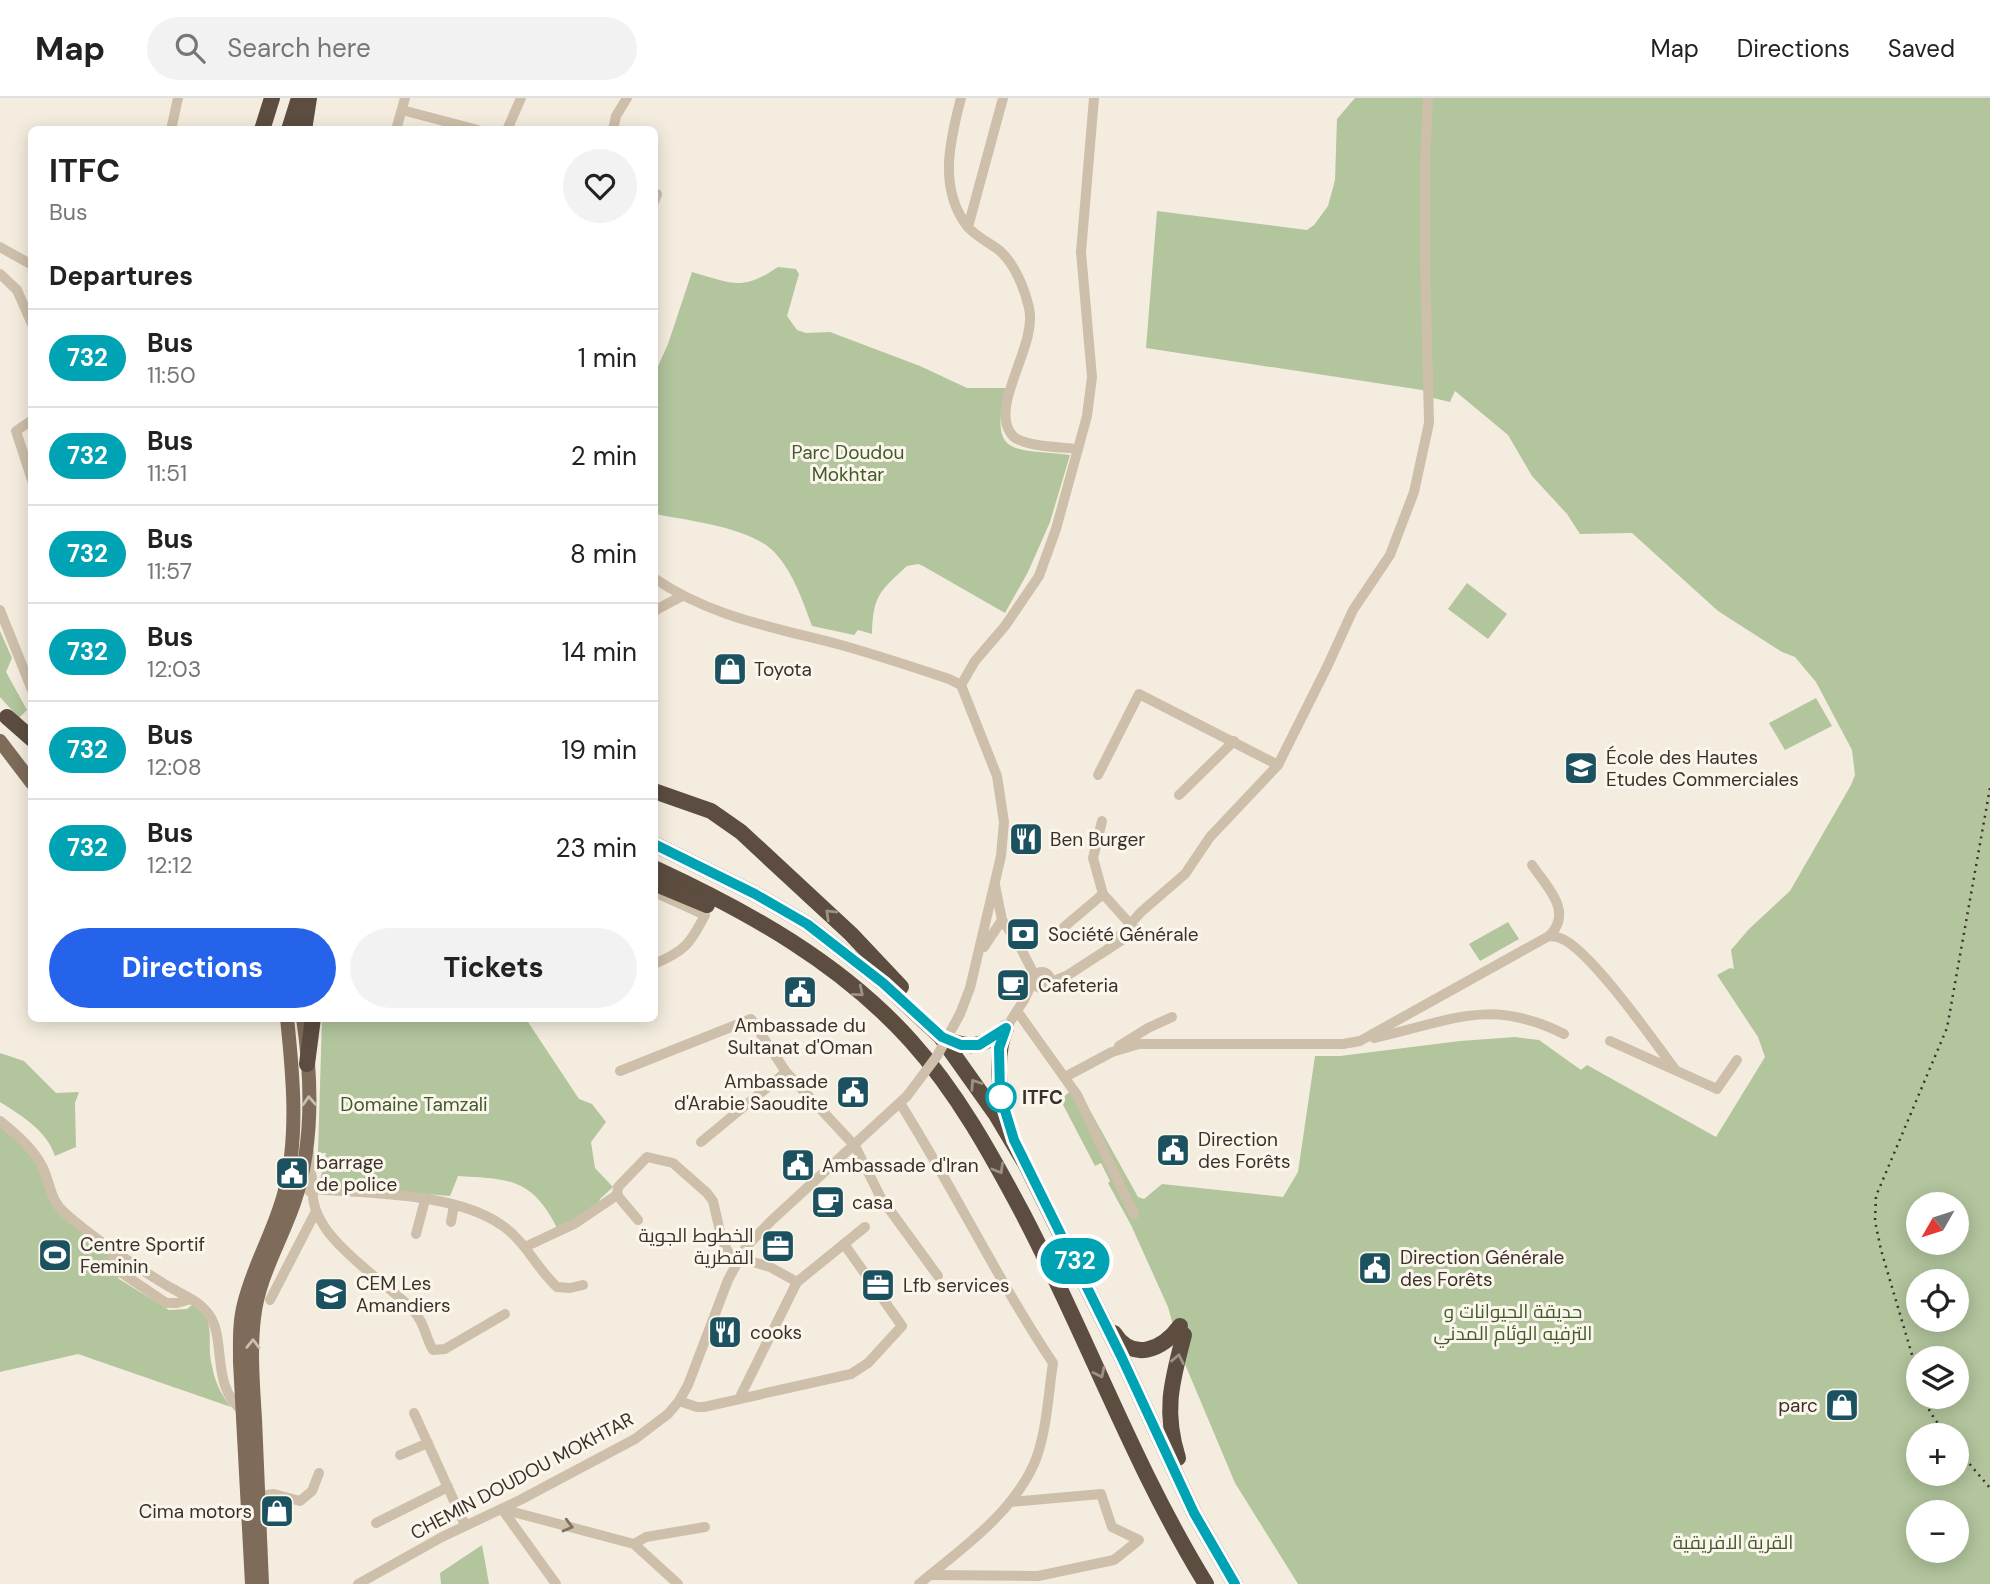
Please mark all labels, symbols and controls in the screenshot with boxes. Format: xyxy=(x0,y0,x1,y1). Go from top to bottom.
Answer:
search box xyxy=(147,17,637,80)
text: Map xyxy=(35,27,105,70)
icon: search xyxy=(171,29,209,67)
text: Search here xyxy=(227,31,371,65)
text: Map xyxy=(1651,33,1699,64)
text: Directions xyxy=(1737,33,1850,64)
text: Saved xyxy=(1888,33,1955,64)
text: ITFC xyxy=(49,149,120,192)
button: heart xyxy=(563,149,637,223)
text: Bus xyxy=(49,197,88,227)
text: Departures xyxy=(49,259,193,293)
text: Bus xyxy=(147,326,193,360)
text: 1 min xyxy=(578,341,637,375)
text: 732 xyxy=(67,342,108,373)
text: 11:50 xyxy=(147,360,196,390)
text: Bus xyxy=(147,424,193,458)
text: 2 min xyxy=(571,439,637,473)
text: 732 xyxy=(67,440,108,471)
park label: Parc Doudou Mokhtar xyxy=(792,440,904,487)
text: 11:51 xyxy=(147,458,187,488)
text: Bus xyxy=(147,522,193,556)
text: 8 min xyxy=(570,537,637,571)
text: 732 xyxy=(67,538,108,569)
text: 11:57 xyxy=(147,556,192,586)
text: Bus xyxy=(147,620,193,654)
text: 14 min xyxy=(562,635,637,669)
text: 732 xyxy=(67,636,108,667)
shop icon: Toyota xyxy=(711,650,749,688)
text: 12:03 xyxy=(147,654,201,684)
place label: Toyota xyxy=(754,657,812,682)
text: Bus xyxy=(147,718,193,752)
text: 19 min xyxy=(561,733,637,767)
text: 732 xyxy=(67,734,108,765)
place label: École des Hautes Etudes Commerciales xyxy=(1606,745,1799,792)
school or university icon: École des Hautes Etudes Commerciales xyxy=(1562,749,1600,787)
text: 12:08 xyxy=(147,752,202,782)
text: Bus xyxy=(147,816,193,850)
restaurant icon: Ben Burger xyxy=(1007,820,1045,858)
place label: Ben Burger xyxy=(1050,827,1145,852)
text: 23 min xyxy=(555,831,637,865)
text: 732 xyxy=(67,832,108,863)
text: 12:12 xyxy=(147,850,193,880)
one-way arrow xyxy=(825,910,838,923)
bank icon: Société Générale xyxy=(1004,915,1042,953)
place label: Société Générale xyxy=(1048,922,1199,947)
button: Directions xyxy=(49,928,336,1008)
button: Tickets xyxy=(350,928,637,1008)
cafe icon: Cafeteria xyxy=(994,966,1032,1004)
public building icon: Ambassade du Sultanat d'Oman xyxy=(781,973,819,1011)
place label: Cafeteria xyxy=(1038,973,1118,998)
one-way arrow xyxy=(850,984,863,996)
place label: Ambassade du Sultanat d'Oman xyxy=(727,1013,873,1060)
place label: Ambassade d'Arabie Saoudite xyxy=(674,1069,828,1116)
public building icon: Ambassade d'Arabie Saoudite xyxy=(834,1073,872,1111)
one-way arrow xyxy=(970,1078,983,1091)
marker: ITFC xyxy=(986,1082,1016,1112)
place label: ITFC xyxy=(1022,1085,1063,1110)
park label: Domaine Tamzali xyxy=(340,1092,488,1117)
one-way arrow xyxy=(301,1096,316,1107)
place label: Direction des Forêts xyxy=(1198,1127,1290,1174)
public building icon: Direction des Forêts xyxy=(1154,1131,1192,1169)
public building icon: Ambassade d'Iran xyxy=(779,1146,817,1184)
place label: barrage de police xyxy=(316,1150,397,1197)
place label: Ambassade d'Iran xyxy=(822,1153,979,1178)
public building icon: barrage de police xyxy=(273,1154,311,1192)
one-way arrow xyxy=(991,1162,1004,1175)
cafe icon: casa xyxy=(809,1183,847,1221)
place label: casa xyxy=(852,1190,893,1215)
north arrow xyxy=(1906,1192,1969,1255)
map controls xyxy=(1906,1192,1969,1563)
place label: الخطوط الجوية القطرية xyxy=(639,1223,754,1270)
office icon: الخطوط الجوية القطرية xyxy=(759,1227,797,1265)
place label: Centre Sportif Feminin xyxy=(80,1232,205,1279)
sports icon: Centre Sportif Feminin xyxy=(36,1236,74,1274)
line badge: 732 xyxy=(1035,1238,1115,1284)
text: 732 xyxy=(1055,1245,1095,1276)
place label: Direction Générale des Forêts xyxy=(1400,1245,1564,1292)
public building icon: Direction Générale des Forêts xyxy=(1356,1249,1394,1287)
office icon: Lfb services xyxy=(859,1266,897,1304)
button: locate xyxy=(1906,1269,1969,1332)
place label: CEM Les Amandiers xyxy=(356,1271,451,1318)
place label: Lfb services xyxy=(903,1273,1010,1298)
school or university icon: CEM Les Amandiers xyxy=(312,1275,350,1313)
park label: حديقة الحيوانات و الترفيه الوئام المدني xyxy=(1434,1299,1592,1348)
restaurant icon: cooks xyxy=(706,1313,744,1351)
place label: cooks xyxy=(750,1320,802,1345)
one-way arrow xyxy=(245,1339,261,1349)
button: layers xyxy=(1906,1346,1969,1409)
one-way arrow xyxy=(1170,1353,1184,1365)
one-way arrow xyxy=(1091,1366,1105,1378)
shop icon: parc xyxy=(1823,1386,1861,1424)
place label: parc xyxy=(1778,1393,1818,1418)
street label: CHEMIN DOUDOU MOKHTAR xyxy=(406,1406,638,1546)
button: + xyxy=(1906,1423,1969,1486)
shop icon: Cima motors xyxy=(258,1492,296,1530)
place label: Cima motors xyxy=(139,1499,252,1524)
button: − xyxy=(1906,1500,1969,1563)
one-way arrow xyxy=(562,1518,574,1532)
park label: القرية الافريقية xyxy=(1673,1530,1793,1555)

